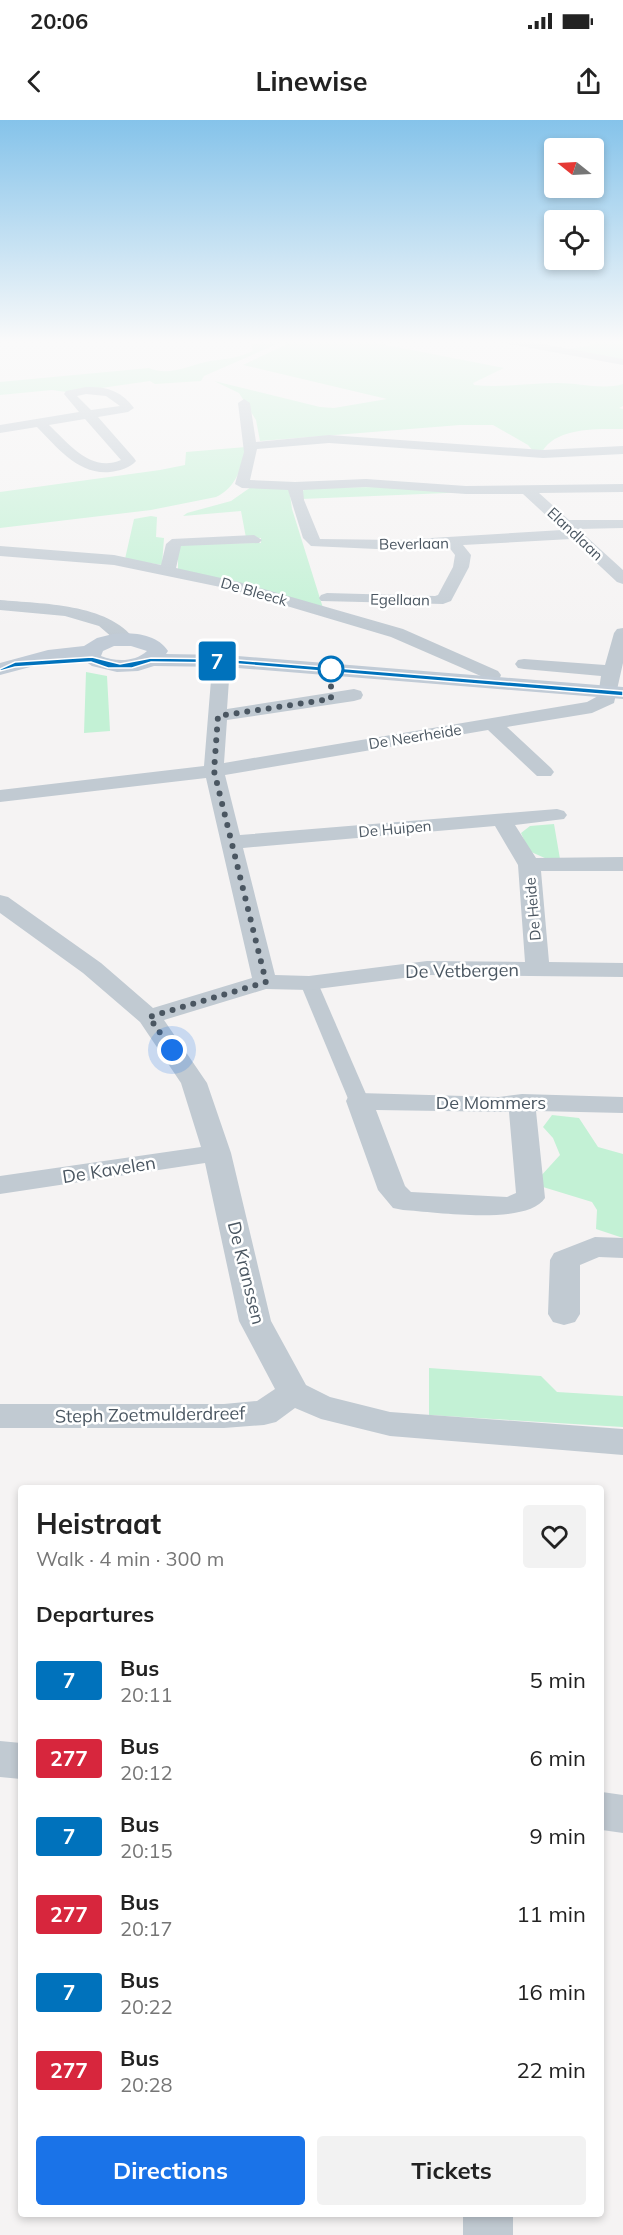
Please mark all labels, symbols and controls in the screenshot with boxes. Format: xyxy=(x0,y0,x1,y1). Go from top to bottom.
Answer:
text: 20:06 xyxy=(30,7,88,35)
text: Linewise xyxy=(255,64,368,98)
icon: back xyxy=(18,65,51,98)
icon: share xyxy=(572,65,605,98)
north arrow xyxy=(544,138,604,198)
map controls xyxy=(544,138,604,270)
button: locate xyxy=(544,210,604,270)
street label: Elandlaan xyxy=(543,503,607,564)
street label: Beverlaan xyxy=(379,533,449,554)
street label: De Bleeck xyxy=(219,573,290,610)
street label: Egellaan xyxy=(370,589,430,610)
line badge: 7 xyxy=(198,642,236,680)
text: 7 xyxy=(211,648,223,674)
unlabelled marker xyxy=(318,656,344,682)
street label: De Neerheide xyxy=(367,720,463,753)
street label: De Huipen xyxy=(358,816,432,841)
street label: De Heide xyxy=(520,877,545,942)
street label: De Vetbergen xyxy=(405,958,519,983)
your location xyxy=(157,1035,187,1065)
street label: De Mommers xyxy=(436,1091,546,1114)
street label: De Kavelen xyxy=(61,1151,157,1188)
street label: De Kranssen xyxy=(223,1219,270,1327)
street label: Steph Zoetmulderdreef xyxy=(55,1401,246,1428)
button: heart xyxy=(523,1505,586,1568)
text: Heistraat xyxy=(36,1506,161,1541)
text: Walk · 4 min · 300 m xyxy=(36,1546,224,1571)
text: Departures xyxy=(36,1600,154,1628)
text: Bus xyxy=(120,1654,159,1682)
text: 5 min xyxy=(530,1666,586,1694)
text: 7 xyxy=(63,1667,75,1693)
text: 20:11 xyxy=(120,1682,173,1707)
text: Bus xyxy=(120,1732,159,1760)
text: 6 min xyxy=(530,1744,586,1772)
text: 277 xyxy=(50,1745,88,1771)
text: 20:12 xyxy=(120,1760,173,1785)
text: Bus xyxy=(120,1810,159,1838)
text: 9 min xyxy=(530,1822,586,1850)
text: 7 xyxy=(63,1823,75,1849)
text: 20:15 xyxy=(120,1838,173,1863)
text: Bus xyxy=(120,1888,159,1916)
text: 11 min xyxy=(516,1900,586,1928)
text: 277 xyxy=(50,1901,88,1927)
text: 20:17 xyxy=(120,1916,173,1941)
text: Bus xyxy=(120,1966,159,1994)
text: 16 min xyxy=(516,1978,586,2006)
text: 7 xyxy=(63,1979,75,2005)
text: 20:22 xyxy=(120,1994,173,2019)
text: Bus xyxy=(120,2044,159,2072)
text: 22 min xyxy=(516,2056,586,2084)
text: 277 xyxy=(50,2057,88,2083)
text: 20:28 xyxy=(120,2072,173,2097)
button: Directions xyxy=(36,2136,305,2205)
button: Tickets xyxy=(317,2136,586,2205)

